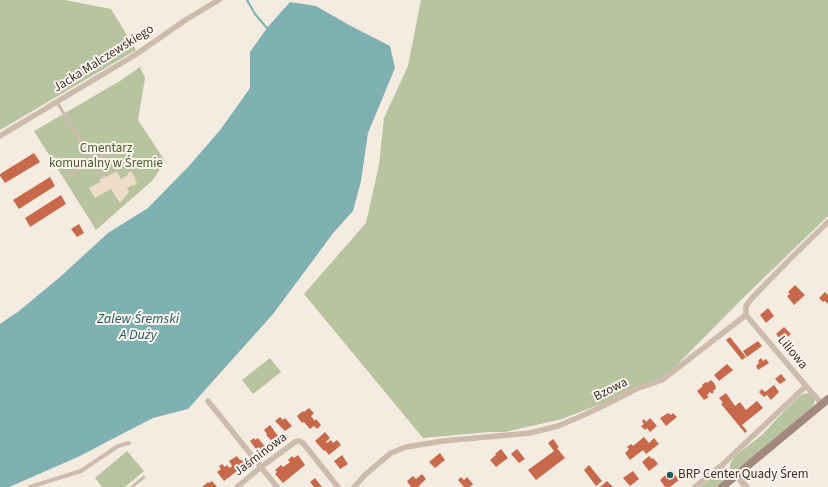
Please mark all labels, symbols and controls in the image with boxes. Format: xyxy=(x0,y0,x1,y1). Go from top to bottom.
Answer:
street label: Jacka Malczewskiego xyxy=(51,22,157,96)
park label: Cmentarz komunalny w Śremie xyxy=(49,141,163,172)
water label: Zalew Śremski A Duży xyxy=(97,312,179,344)
street label: Liliowa xyxy=(774,333,810,373)
street label: Bzowa xyxy=(592,375,630,405)
street label: Jaśminowa xyxy=(232,430,290,480)
place label: BRP Center Quady Śrem xyxy=(678,467,808,483)
marker: BRP Center Quady Śrem xyxy=(665,470,675,480)

